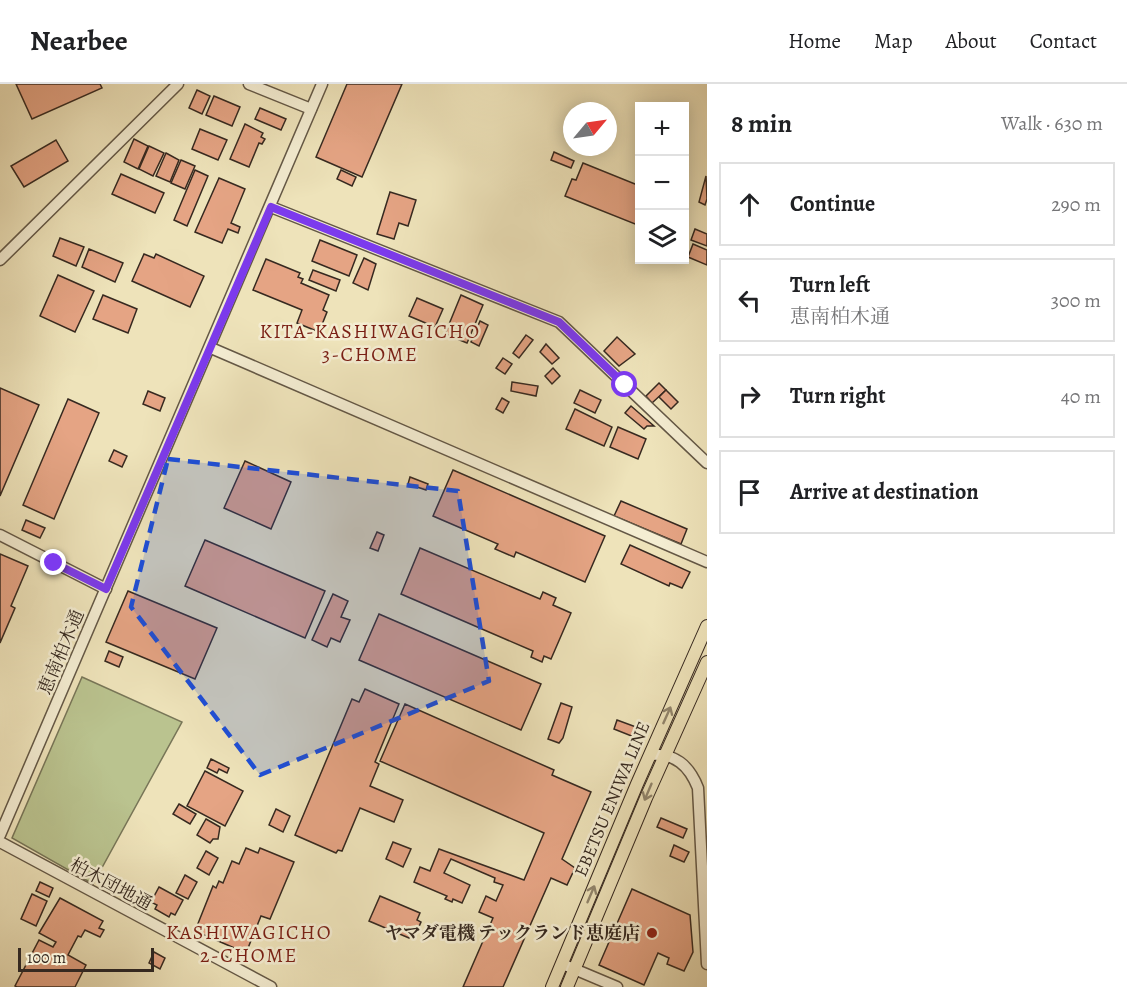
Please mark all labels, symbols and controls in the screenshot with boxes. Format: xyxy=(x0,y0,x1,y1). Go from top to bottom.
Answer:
text: Nearbee xyxy=(30,22,128,60)
text: Home xyxy=(788,27,841,55)
text: Map xyxy=(874,27,912,55)
text: About xyxy=(945,27,997,55)
text: Contact xyxy=(1030,27,1097,55)
north arrow xyxy=(563,102,617,156)
map controls xyxy=(635,102,689,264)
button: + xyxy=(635,102,689,156)
text: 8 min xyxy=(731,106,792,141)
text: Walk · 630 m xyxy=(1001,110,1103,137)
button: − xyxy=(635,156,689,210)
icon: ahead xyxy=(733,188,766,221)
text: Continue xyxy=(790,189,875,219)
text: 290 m xyxy=(1051,191,1101,218)
button: layers xyxy=(635,210,689,264)
text: Turn left xyxy=(790,270,870,300)
icon: left xyxy=(733,284,766,317)
text: 300 m xyxy=(1051,287,1101,314)
text: 恵南柏木通 xyxy=(790,303,890,330)
district label: KITA-KASHIWAGICHO 3-CHOME xyxy=(259,318,481,368)
route start xyxy=(611,371,637,397)
icon: right xyxy=(733,380,766,413)
text: Turn right xyxy=(790,381,886,411)
text: 40 m xyxy=(1061,383,1101,410)
icon: arrive xyxy=(733,476,766,509)
text: Arrive at destination xyxy=(790,477,979,507)
route end xyxy=(40,549,66,575)
street label: 恵南柏木通 xyxy=(32,606,90,698)
one-way arrow xyxy=(663,706,674,724)
street label: EBETSU ENIWA LINE xyxy=(568,718,656,880)
one-way arrow xyxy=(642,782,653,801)
street label: 柏木団地通 xyxy=(66,852,156,916)
one-way arrow xyxy=(586,886,597,904)
district label: KASHIWAGICHO 2-CHOME xyxy=(166,919,332,969)
place label: ヤマダ電機 テックランド恵庭店 xyxy=(385,921,640,945)
marker: ヤマダ電機 テックランド恵庭店 xyxy=(645,926,659,940)
scale bar xyxy=(18,945,154,972)
text: 100 m xyxy=(27,947,66,969)

